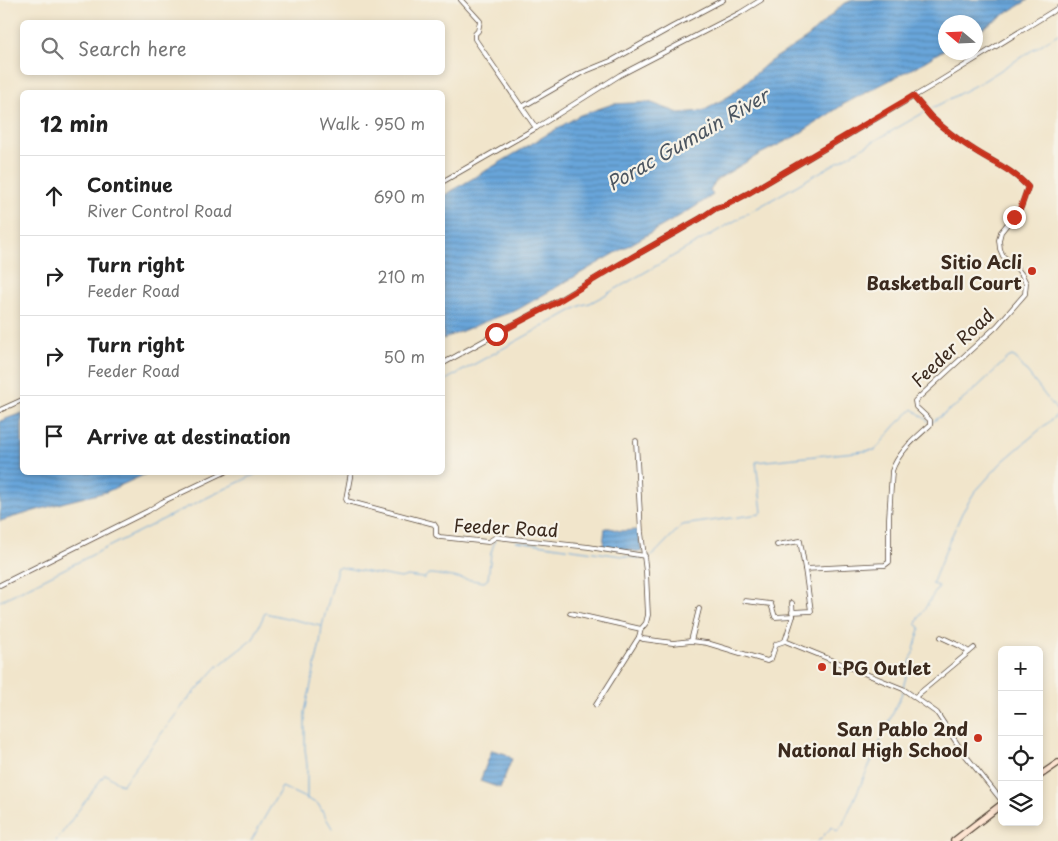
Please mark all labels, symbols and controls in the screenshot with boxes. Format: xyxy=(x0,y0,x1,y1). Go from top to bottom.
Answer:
north arrow xyxy=(938,15,983,60)
search box xyxy=(20,20,445,75)
icon: search xyxy=(38,34,66,62)
text: Search here xyxy=(78,34,187,62)
water label: Porac Gumain River xyxy=(601,80,776,197)
text: 12 min xyxy=(40,107,109,139)
text: Walk · 950 m xyxy=(319,111,425,135)
text: Continue xyxy=(87,170,173,198)
icon: ahead xyxy=(40,182,68,210)
text: 690 m xyxy=(374,184,425,208)
text: River Control Road xyxy=(87,198,232,222)
route end xyxy=(1003,206,1026,229)
place label: Sitio Acli Basketball Court xyxy=(866,248,1022,296)
text: Turn right xyxy=(87,250,185,278)
icon: right xyxy=(40,262,68,290)
text: 210 m xyxy=(377,264,425,288)
marker: Sitio Acli Basketball Court xyxy=(1026,265,1038,277)
text: Feeder Road xyxy=(87,278,180,302)
street label: Feeder Road xyxy=(904,301,1000,393)
route start xyxy=(485,323,508,346)
text: Turn right xyxy=(87,330,185,358)
icon: right xyxy=(40,342,68,370)
text: 50 m xyxy=(384,344,425,368)
text: Feeder Road xyxy=(87,358,180,382)
icon: arrive xyxy=(40,422,68,450)
text: Arrive at destination xyxy=(87,422,291,450)
street label: Feeder Road xyxy=(453,511,559,543)
map controls xyxy=(998,646,1043,826)
button: + xyxy=(998,646,1043,691)
place label: LPG Outlet xyxy=(832,654,932,681)
marker: LPG Outlet xyxy=(816,661,828,673)
button: − xyxy=(998,691,1043,736)
place label: San Pablo 2nd National High School xyxy=(777,715,968,763)
marker: San Pablo 2nd National High School xyxy=(972,732,984,744)
button: locate xyxy=(998,736,1043,781)
button: layers xyxy=(998,781,1043,826)

